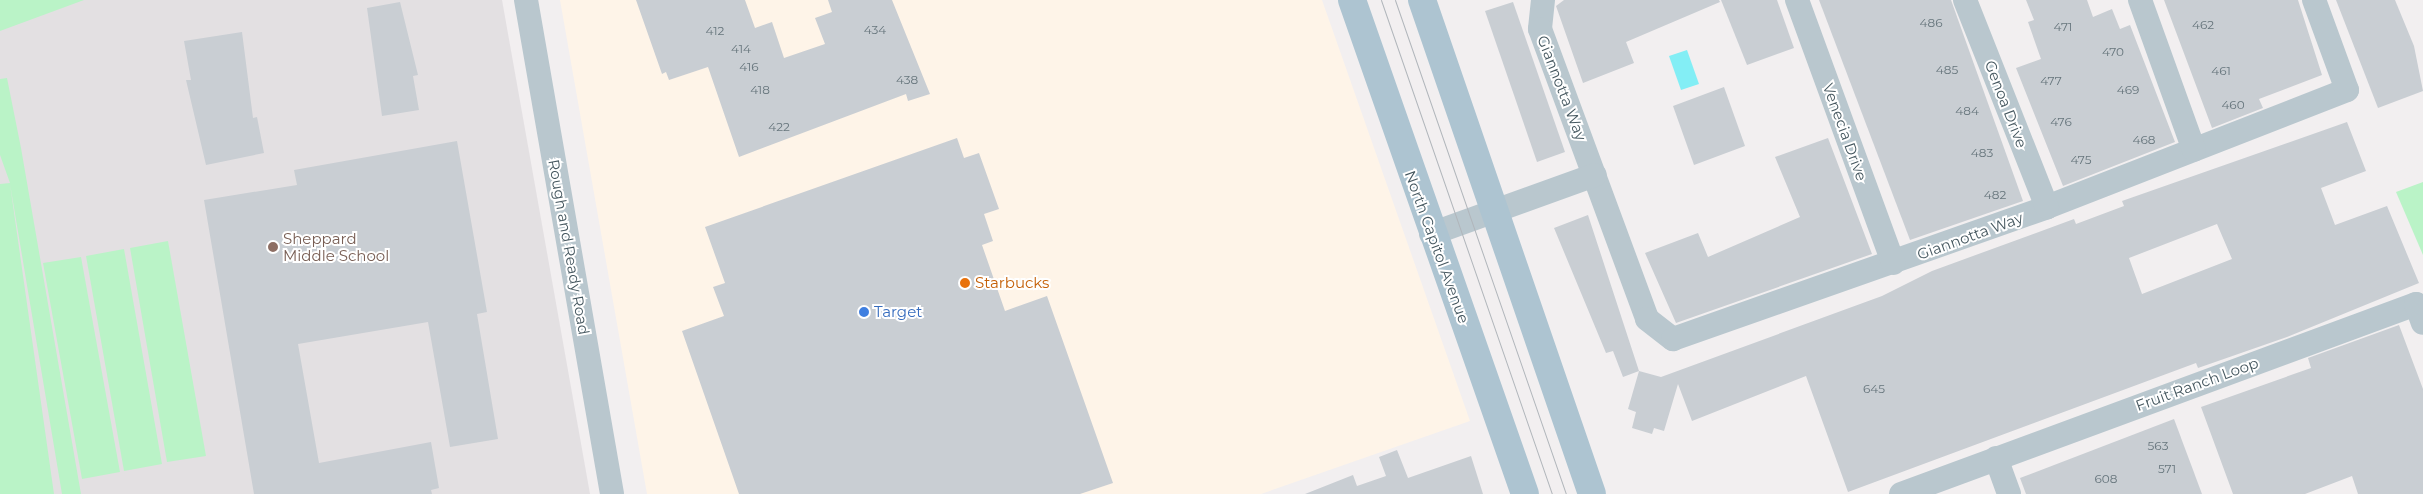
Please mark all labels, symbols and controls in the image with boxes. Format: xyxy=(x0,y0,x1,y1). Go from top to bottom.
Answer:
house number: 486 xyxy=(1919,16,1943,30)
house number: 462 xyxy=(2192,18,2214,32)
house number: 471 xyxy=(2054,20,2072,34)
house number: 434 xyxy=(864,23,886,37)
house number: 412 xyxy=(706,24,724,38)
street label: Giannotta Way xyxy=(1534,33,1590,143)
house number: 414 xyxy=(731,42,751,56)
house number: 470 xyxy=(2102,45,2124,59)
street label: Genoa Drive xyxy=(1981,58,2031,150)
house number: 416 xyxy=(739,60,759,74)
house number: 485 xyxy=(1936,63,1958,77)
house number: 461 xyxy=(2211,64,2231,78)
house number: 438 xyxy=(896,73,918,87)
house number: 477 xyxy=(2040,74,2062,88)
street label: Venecia Drive xyxy=(1819,81,1871,183)
house number: 418 xyxy=(750,83,770,97)
house number: 469 xyxy=(2117,83,2139,97)
house number: 460 xyxy=(2221,98,2245,112)
house number: 484 xyxy=(1955,104,1979,118)
house number: 476 xyxy=(2050,115,2072,129)
house number: 422 xyxy=(768,120,790,134)
house number: 468 xyxy=(2133,133,2155,147)
house number: 483 xyxy=(1971,146,1993,160)
house number: 475 xyxy=(2071,153,2091,167)
street label: Rough and Ready Road xyxy=(545,158,593,336)
street label: North Capitol Avenue xyxy=(1401,168,1473,326)
house number: 482 xyxy=(1984,188,2006,202)
street label: Giannotta Way xyxy=(1915,209,2025,263)
place label: Sheppard Middle School xyxy=(283,229,389,264)
marker: Sheppard Middle School xyxy=(267,241,279,253)
place label: Starbucks xyxy=(975,274,1049,292)
marker: Starbucks xyxy=(959,277,971,289)
place label: Target xyxy=(874,303,922,321)
marker: Target xyxy=(858,306,870,318)
street label: Fruit Ranch Loop xyxy=(2133,353,2261,415)
house number: 645 xyxy=(1863,382,1885,396)
house number: 563 xyxy=(2148,439,2168,453)
house number: 571 xyxy=(2158,462,2176,476)
house number: 608 xyxy=(2095,472,2117,486)

